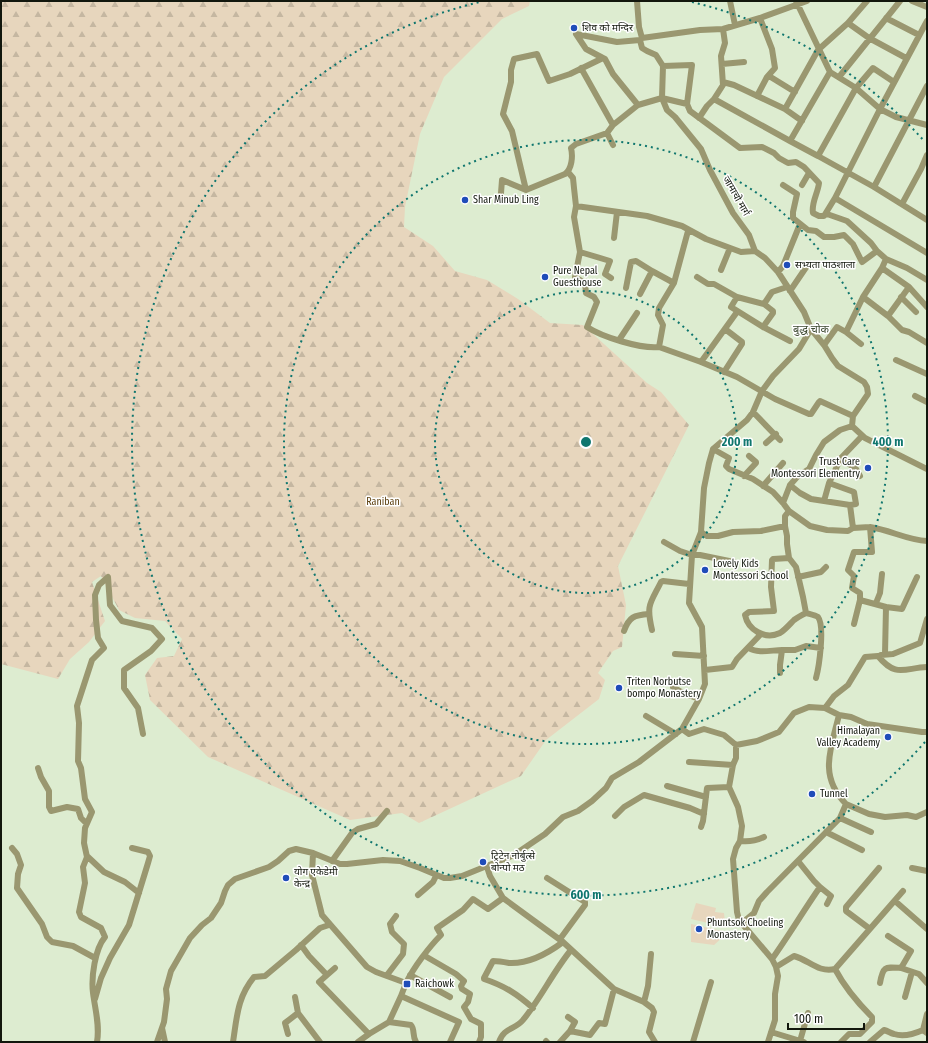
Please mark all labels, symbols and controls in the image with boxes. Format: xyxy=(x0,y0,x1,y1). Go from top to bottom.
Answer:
place label: शिव को मन्दिर xyxy=(582,22,634,34)
marker: शिव को मन्दिर xyxy=(569,23,579,33)
street label: जामाचो मार्ग xyxy=(720,174,753,219)
place label: Shar Minub Ling xyxy=(473,194,539,206)
marker: Shar Minub Ling xyxy=(460,195,470,205)
place label: सभ्यता पाठशाला xyxy=(795,259,856,271)
marker: सभ्यता पाठशाला xyxy=(782,260,792,270)
place label: Pure Nepal Guesthouse xyxy=(553,265,601,289)
marker: Pure Nepal Guesthouse xyxy=(540,272,550,282)
district label: बुद्ध चोक xyxy=(793,323,830,336)
centre of rings xyxy=(579,435,593,449)
text: 200 m xyxy=(721,435,752,449)
text: 400 m xyxy=(873,435,903,449)
place label: Trust Care Montessori Elementry xyxy=(771,456,861,480)
marker: Trust Care Montessori Elementry xyxy=(863,463,873,473)
park label: Raniban xyxy=(366,496,400,508)
place label: Lovely Kids Montessori School xyxy=(713,558,789,582)
marker: Lovely Kids Montessori School xyxy=(700,565,710,575)
place label: Triten Norbutse bompo Monastery xyxy=(627,676,701,700)
marker: Triten Norbutse bompo Monastery xyxy=(614,683,624,693)
place label: Himalayan Valley Academy xyxy=(817,725,881,749)
marker: Himalayan Valley Academy xyxy=(883,732,893,742)
place label: Tunnel xyxy=(820,788,848,800)
marker: Tunnel xyxy=(807,789,817,799)
place label: ट्रिटेन नोर्बुत्से बोन्पो मठ xyxy=(491,850,535,874)
marker: ट्रिटेन नोर्बुत्से बोन्पो मठ xyxy=(478,857,488,867)
place label: योग एकेडेमी केन्द्र xyxy=(294,866,338,890)
marker: योग एकेडेमी केन्द्र xyxy=(281,873,291,883)
text: 600 m xyxy=(570,888,602,902)
place label: Phuntsok Choeling Monastery xyxy=(707,917,783,941)
marker: Phuntsok Choeling Monastery xyxy=(694,924,704,934)
place label: Raichowk xyxy=(415,978,454,990)
marker: Raichowk xyxy=(402,979,412,989)
scale bar xyxy=(788,1005,864,1031)
text: 100 m xyxy=(794,1012,823,1026)

